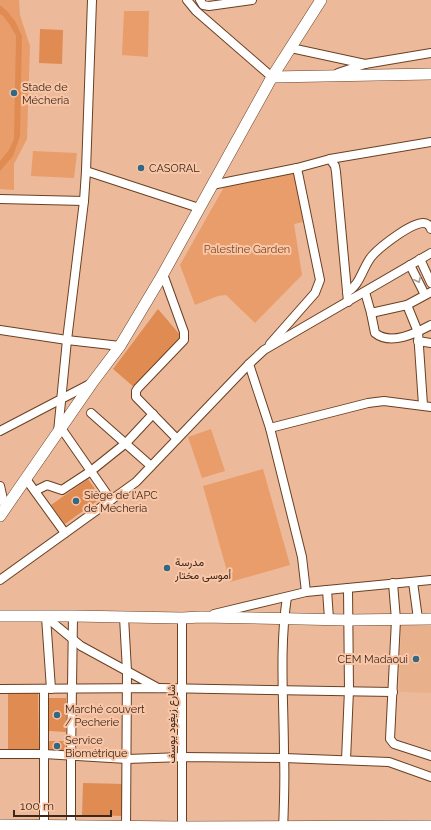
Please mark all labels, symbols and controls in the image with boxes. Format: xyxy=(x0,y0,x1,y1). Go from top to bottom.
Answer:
place label: Stade de Mécheria xyxy=(22,81,69,107)
marker: Stade de Mécheria xyxy=(9,88,19,98)
place label: CASORAL xyxy=(149,162,200,175)
marker: CASORAL xyxy=(136,163,146,173)
park label: Palestine Garden xyxy=(204,243,290,256)
one-way arrow xyxy=(413,276,421,283)
place label: Siège de l'APC de Mecheria xyxy=(84,489,158,515)
marker: Siège de l'APC de Mecheria xyxy=(71,496,81,506)
place label: مدرسة أموسى مختار xyxy=(174,556,232,582)
marker: مدرسة أموسى مختار xyxy=(162,563,172,573)
place label: CEM Madaoui xyxy=(337,653,408,666)
marker: CEM Madaoui xyxy=(411,654,421,664)
street label: شارع زيغود يوسف xyxy=(165,684,179,764)
place label: Marché couvert / Pecherie xyxy=(65,703,145,729)
marker: Marché couvert / Pecherie xyxy=(52,710,62,720)
place label: Service Biométrique xyxy=(65,734,128,760)
marker: Service Biométrique xyxy=(52,741,62,751)
scale bar xyxy=(14,792,111,818)
text: 100 m xyxy=(20,799,54,813)

